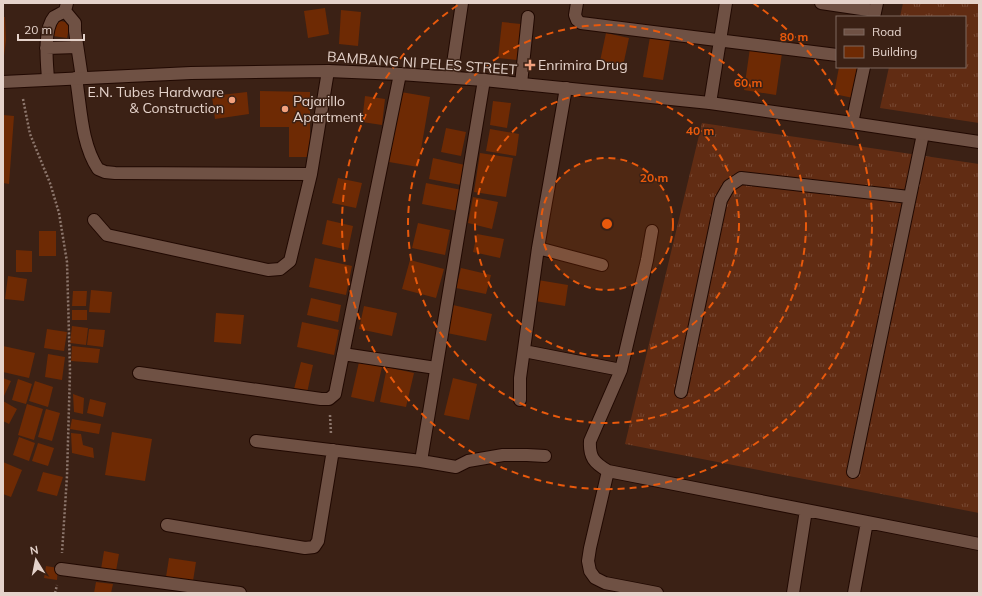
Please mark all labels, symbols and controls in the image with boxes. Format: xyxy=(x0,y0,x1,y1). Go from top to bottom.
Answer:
scale bar xyxy=(18,16,84,42)
legend xyxy=(836,16,966,68)
text: 20 m xyxy=(24,22,52,37)
text: Road xyxy=(872,24,901,39)
text: 80 m xyxy=(780,29,808,44)
text: Building xyxy=(872,44,917,59)
street label: BAMBANG NI PELES STREET xyxy=(326,47,518,79)
place label: Enrimira Drug xyxy=(538,56,628,74)
marker: Enrimira Drug xyxy=(525,60,535,70)
text: 60 m xyxy=(734,75,762,90)
place label: E.N. Tubes Hardware & Construction xyxy=(87,83,224,117)
place label: Pajarillo Apartment xyxy=(293,92,364,126)
marker: E.N. Tubes Hardware & Construction xyxy=(227,95,237,105)
marker: Pajarillo Apartment xyxy=(280,104,290,114)
text: 40 m xyxy=(686,123,714,138)
text: 20 m xyxy=(640,170,668,185)
centre of rings xyxy=(600,217,614,231)
north arrow xyxy=(16,540,56,580)
text: N xyxy=(29,543,40,558)

